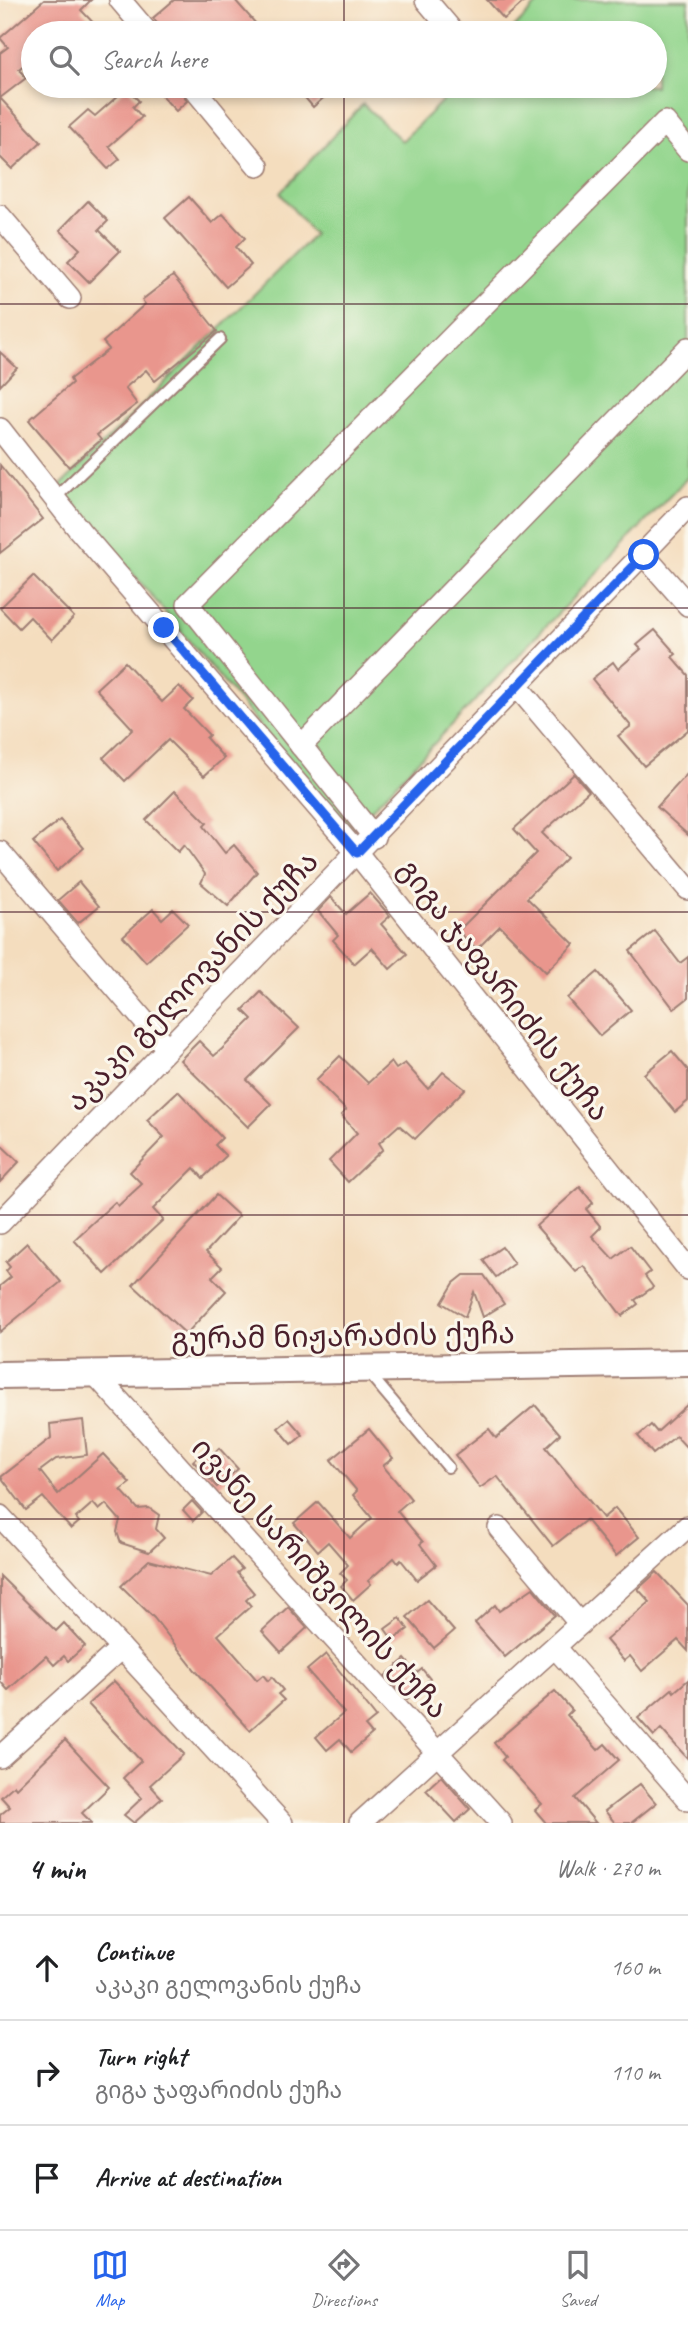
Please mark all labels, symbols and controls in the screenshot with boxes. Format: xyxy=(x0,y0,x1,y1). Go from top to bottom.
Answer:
search box xyxy=(21,21,667,98)
icon: search xyxy=(45,41,83,79)
text: Search here xyxy=(101,43,207,76)
route start xyxy=(628,539,659,570)
route end xyxy=(148,612,179,643)
street label: აკაკი გელოვანის ქუჩა xyxy=(58,843,326,1119)
street label: გიგა ჯაფარიძის ქუჩა xyxy=(390,851,618,1129)
street label: გურამ ნიჟარაძის ქუჩა xyxy=(171,1314,515,1358)
street label: ივანე სარიშვილის ქუჩა xyxy=(183,1429,457,1727)
text: 4 min xyxy=(28,1850,85,1888)
text: Walk · 270 m xyxy=(556,1854,660,1883)
text: Continue xyxy=(95,1935,173,1968)
icon: ahead xyxy=(28,1949,66,1987)
text: 160 m xyxy=(611,1953,660,1982)
text: აკაკი გელოვანის ქუჩა xyxy=(95,1971,362,2000)
text: Turn right xyxy=(95,2040,186,2073)
icon: right xyxy=(28,2054,66,2092)
text: 110 m xyxy=(611,2058,660,2087)
text: გიგა ჯაფარიძის ქუჩა xyxy=(95,2076,342,2105)
icon: arrive xyxy=(28,2159,66,2197)
text: Arrive at destination xyxy=(95,2161,281,2194)
tab: Map xyxy=(91,2246,129,2312)
tab: Directions xyxy=(311,2246,377,2312)
tab: Saved xyxy=(559,2246,597,2312)

